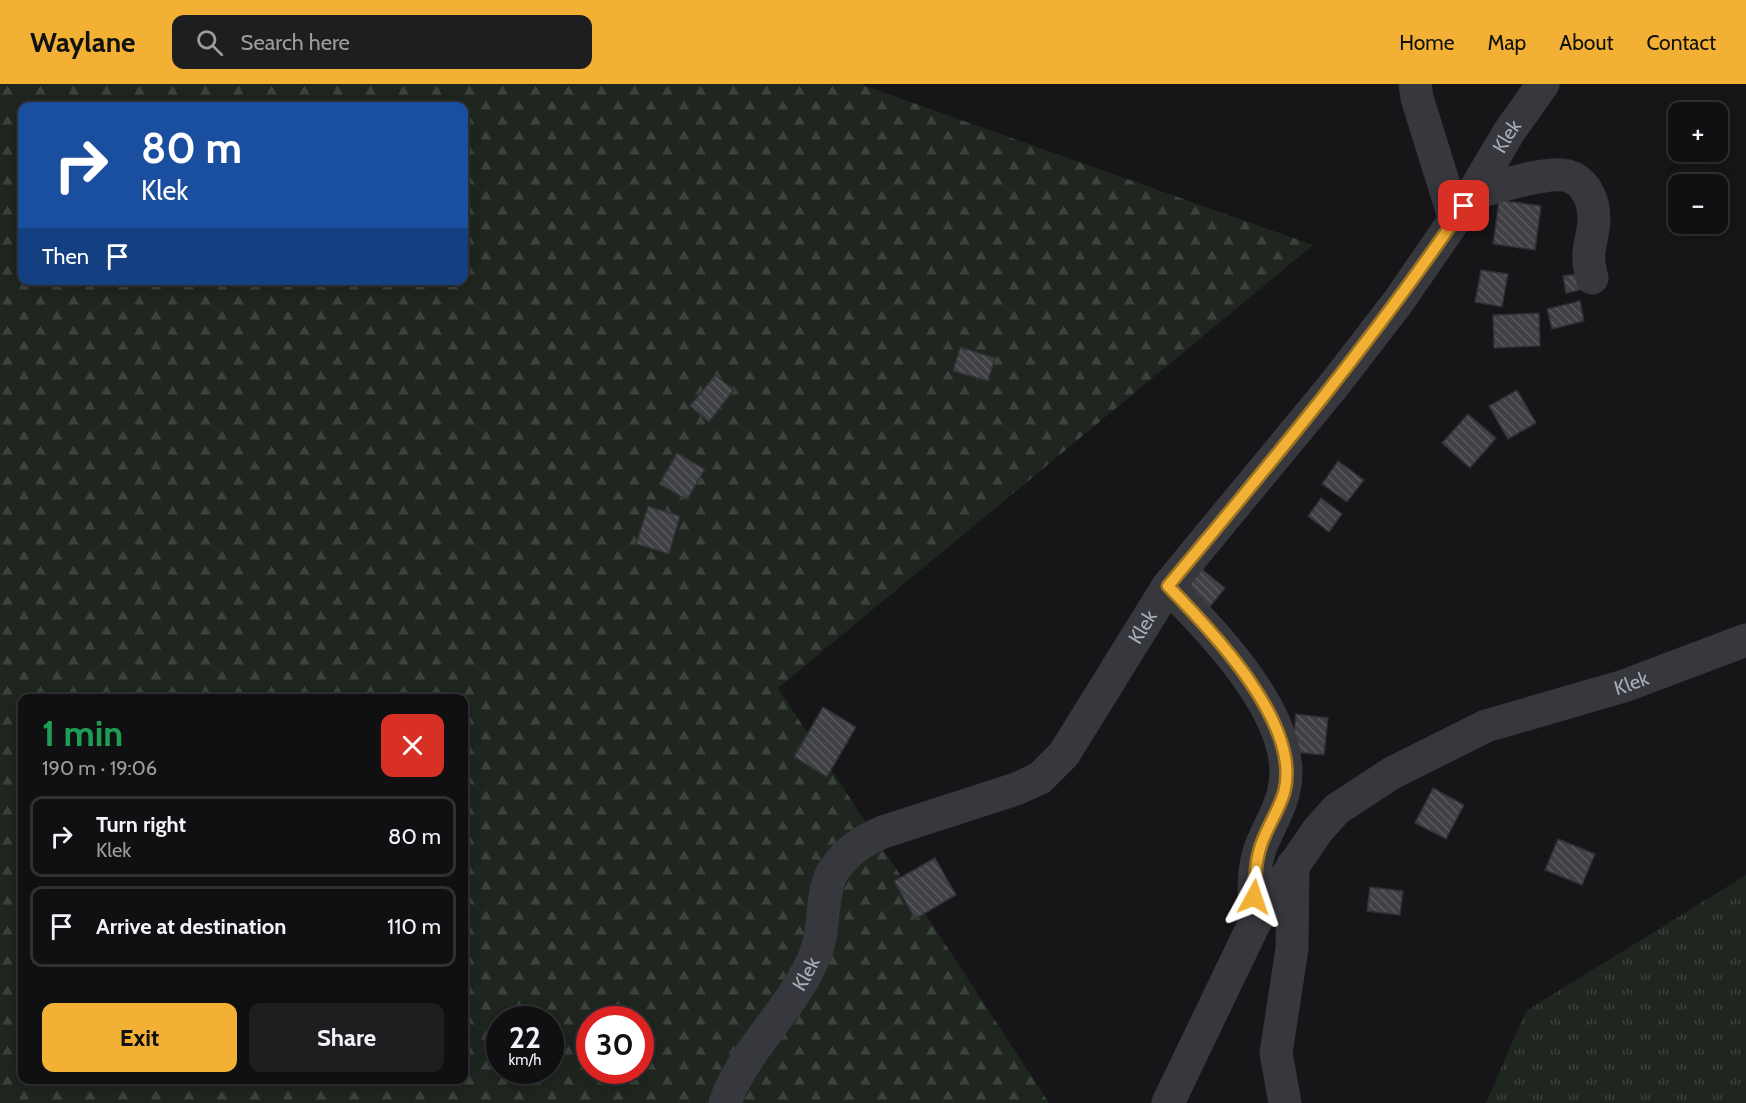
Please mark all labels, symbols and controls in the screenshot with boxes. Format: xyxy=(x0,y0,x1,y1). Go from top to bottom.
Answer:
search box xyxy=(172,15,592,69)
text: Waylane xyxy=(30,25,136,59)
icon: search xyxy=(193,26,226,59)
text: Search here xyxy=(241,29,350,56)
text: Home xyxy=(1399,30,1455,55)
text: Map xyxy=(1488,30,1526,55)
text: About xyxy=(1559,30,1613,55)
text: Contact xyxy=(1646,30,1716,55)
map controls xyxy=(1668,102,1728,234)
button: + xyxy=(1668,102,1728,162)
street label: Klek xyxy=(1487,115,1526,157)
text: 80 m xyxy=(141,122,242,174)
icon: right xyxy=(42,126,120,204)
text: Klek xyxy=(141,174,188,207)
button: − xyxy=(1668,174,1728,234)
pin xyxy=(1438,180,1489,231)
icon: arrive xyxy=(1447,189,1480,222)
icon: arrive xyxy=(101,240,134,273)
text: Then xyxy=(42,243,89,270)
street label: Klek xyxy=(1123,606,1162,648)
street label: Klek xyxy=(1611,666,1652,700)
text: 1 min xyxy=(42,711,123,755)
button: close xyxy=(381,714,444,777)
text: 190 m · 19:06 xyxy=(42,756,157,780)
text: Turn right xyxy=(96,811,186,838)
icon: right xyxy=(45,820,78,853)
text: 80 m xyxy=(388,823,441,850)
text: Klek xyxy=(96,838,131,862)
position arrow xyxy=(1222,865,1286,929)
icon: arrive xyxy=(45,910,78,943)
text: Arrive at destination xyxy=(96,913,286,940)
text: 110 m xyxy=(387,913,441,940)
street label: Klek xyxy=(787,953,825,995)
button: Exit xyxy=(42,1003,237,1072)
button: Share xyxy=(249,1003,444,1072)
speed limit sign: 30 xyxy=(576,1006,654,1084)
text: 22 xyxy=(509,1019,541,1056)
text: km/h xyxy=(509,1051,541,1069)

